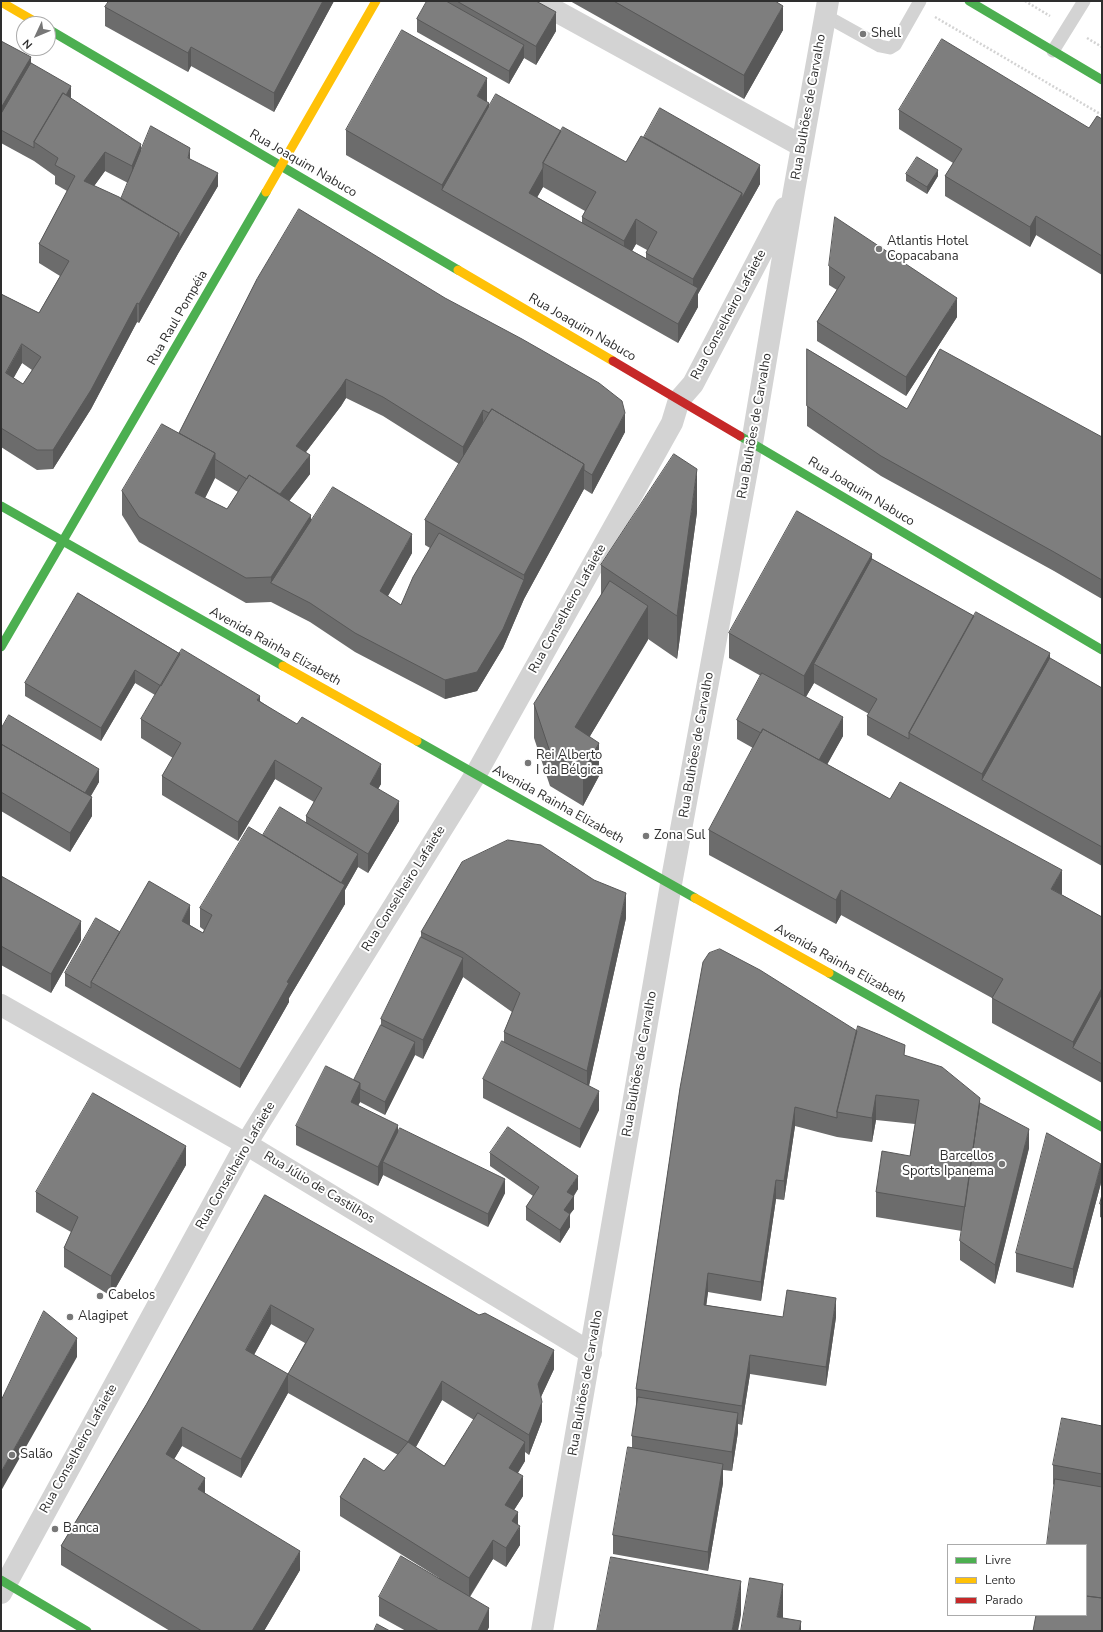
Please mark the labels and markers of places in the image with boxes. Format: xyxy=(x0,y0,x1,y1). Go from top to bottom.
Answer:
place label: Shell xyxy=(871,26,901,42)
marker: Shell xyxy=(858,29,868,39)
place label: Atlantis Hotel Copacabana xyxy=(887,234,968,265)
marker: Atlantis Hotel Copacabana xyxy=(874,244,884,254)
place label: Rei Alberto I da Bélgica xyxy=(536,748,603,779)
marker: Rei Alberto I da Bélgica xyxy=(523,758,533,768)
place label: Zona Sul xyxy=(654,828,705,844)
marker: Zona Sul xyxy=(641,831,651,841)
place label: Barcellos Sports Ipanema xyxy=(902,1149,994,1180)
marker: Barcellos Sports Ipanema xyxy=(997,1159,1007,1169)
place label: Cabelos xyxy=(108,1288,155,1304)
marker: Cabelos xyxy=(95,1291,105,1301)
place label: Alagipet xyxy=(78,1309,128,1325)
marker: Alagipet xyxy=(65,1312,75,1322)
place label: Salão xyxy=(20,1447,53,1463)
marker: Salão xyxy=(7,1450,17,1460)
place label: Banca xyxy=(63,1521,99,1537)
marker: Banca xyxy=(50,1524,60,1534)

